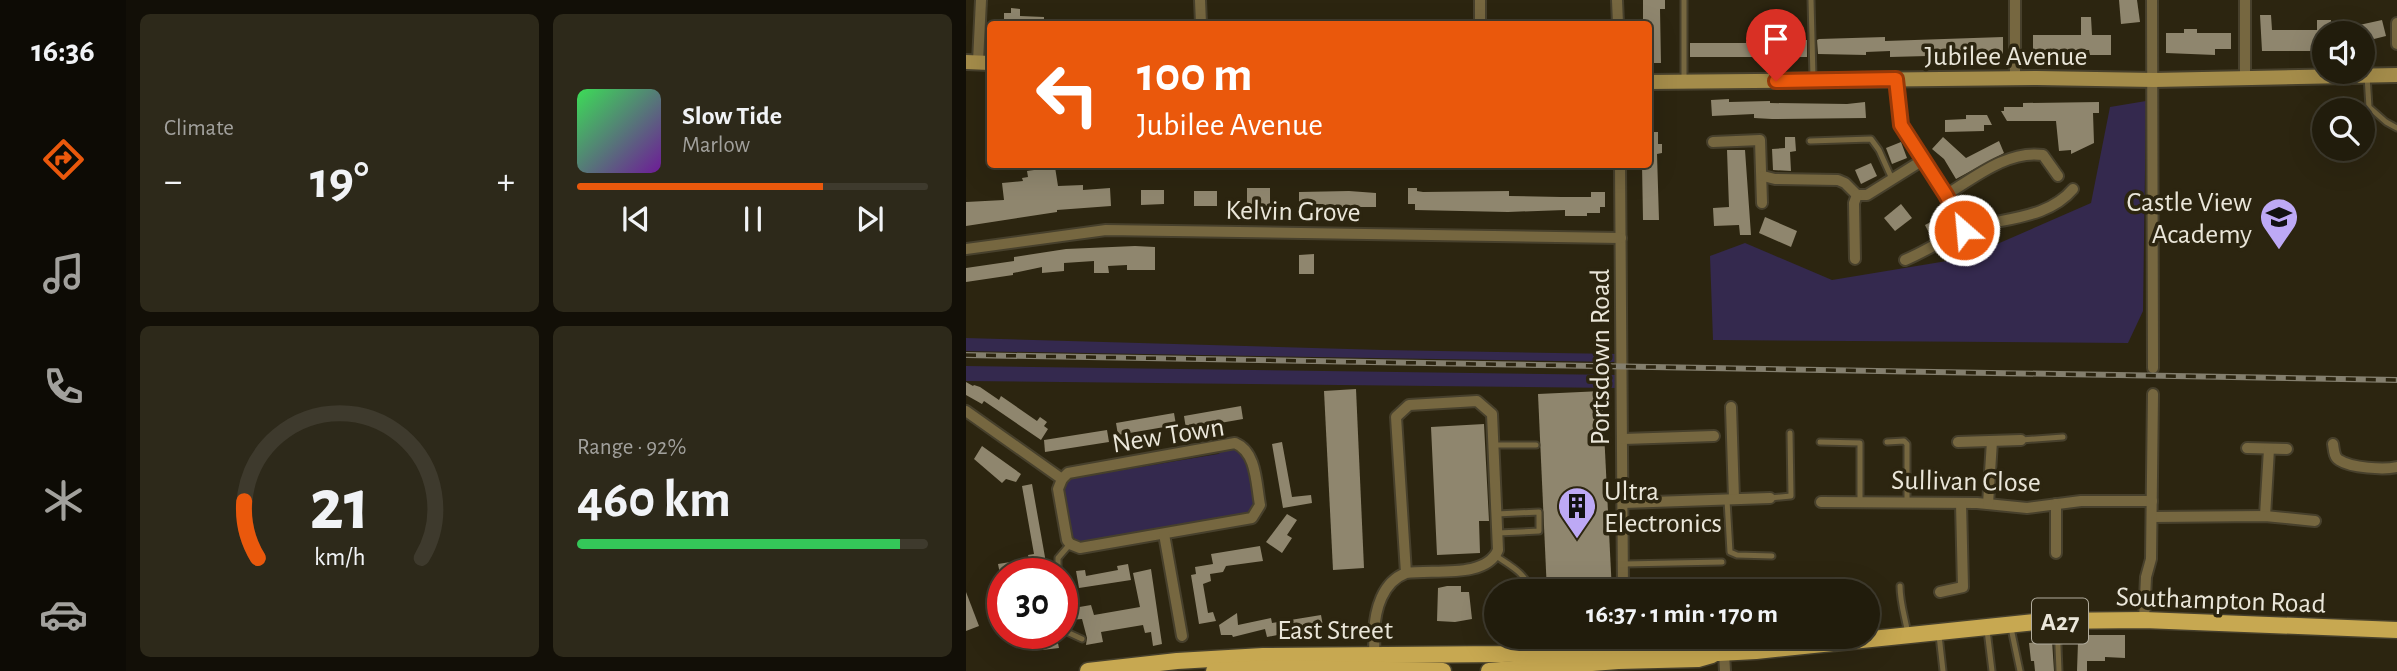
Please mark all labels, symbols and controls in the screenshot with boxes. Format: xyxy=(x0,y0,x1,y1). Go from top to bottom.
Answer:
pin xyxy=(1746,9,1806,81)
icon: arrive xyxy=(1757,20,1795,58)
map controls xyxy=(2312,21,2375,161)
button: sound xyxy=(2312,21,2375,84)
text: 16:36 xyxy=(31,35,95,67)
street label: Jubilee Avenue xyxy=(1925,43,2087,71)
icon: left xyxy=(1022,49,1113,140)
text: 100 m xyxy=(1137,51,1253,100)
button: search xyxy=(2312,98,2375,161)
text: Slow Tide xyxy=(682,103,782,129)
text: Jubilee Avenue xyxy=(1137,109,1323,141)
text: Climate xyxy=(164,117,234,140)
text: Marlow xyxy=(682,134,750,157)
icon: directions xyxy=(39,135,88,184)
text: 19° xyxy=(310,155,369,207)
text: − xyxy=(164,163,182,201)
text: + xyxy=(497,163,515,201)
place label: Castle View Academy xyxy=(2126,189,2252,249)
position arrow xyxy=(1927,193,2001,267)
school or university icon: Castle View Academy xyxy=(2258,196,2300,251)
street label: Kelvin Grove xyxy=(1225,197,1361,227)
icon: previous xyxy=(617,200,655,238)
icon: pause xyxy=(734,200,772,238)
icon: next xyxy=(851,200,889,238)
icon: music xyxy=(39,249,88,298)
street label: Portsdown Road xyxy=(1587,269,1615,445)
icon: phone xyxy=(39,362,88,411)
street label: New Town xyxy=(1110,413,1227,459)
text: Range · 92% xyxy=(577,436,686,459)
street label: Sullivan Close xyxy=(1891,467,2041,497)
text: 21 xyxy=(309,470,370,543)
text: 460 km xyxy=(577,474,731,526)
icon: climate xyxy=(39,476,88,525)
place label: Ultra Electronics xyxy=(1604,478,1722,538)
building icon: Ultra Electronics xyxy=(1556,485,1598,540)
text: km/h xyxy=(314,544,365,569)
speed limit sign: 30 xyxy=(987,558,1078,649)
street label: Southampton Road xyxy=(2115,583,2326,619)
icon: car xyxy=(39,590,88,639)
road number: A27 xyxy=(2032,598,2088,643)
text: 16:37 · 1 min · 170 m xyxy=(1586,601,1778,627)
street label: East Street xyxy=(1277,617,1393,645)

